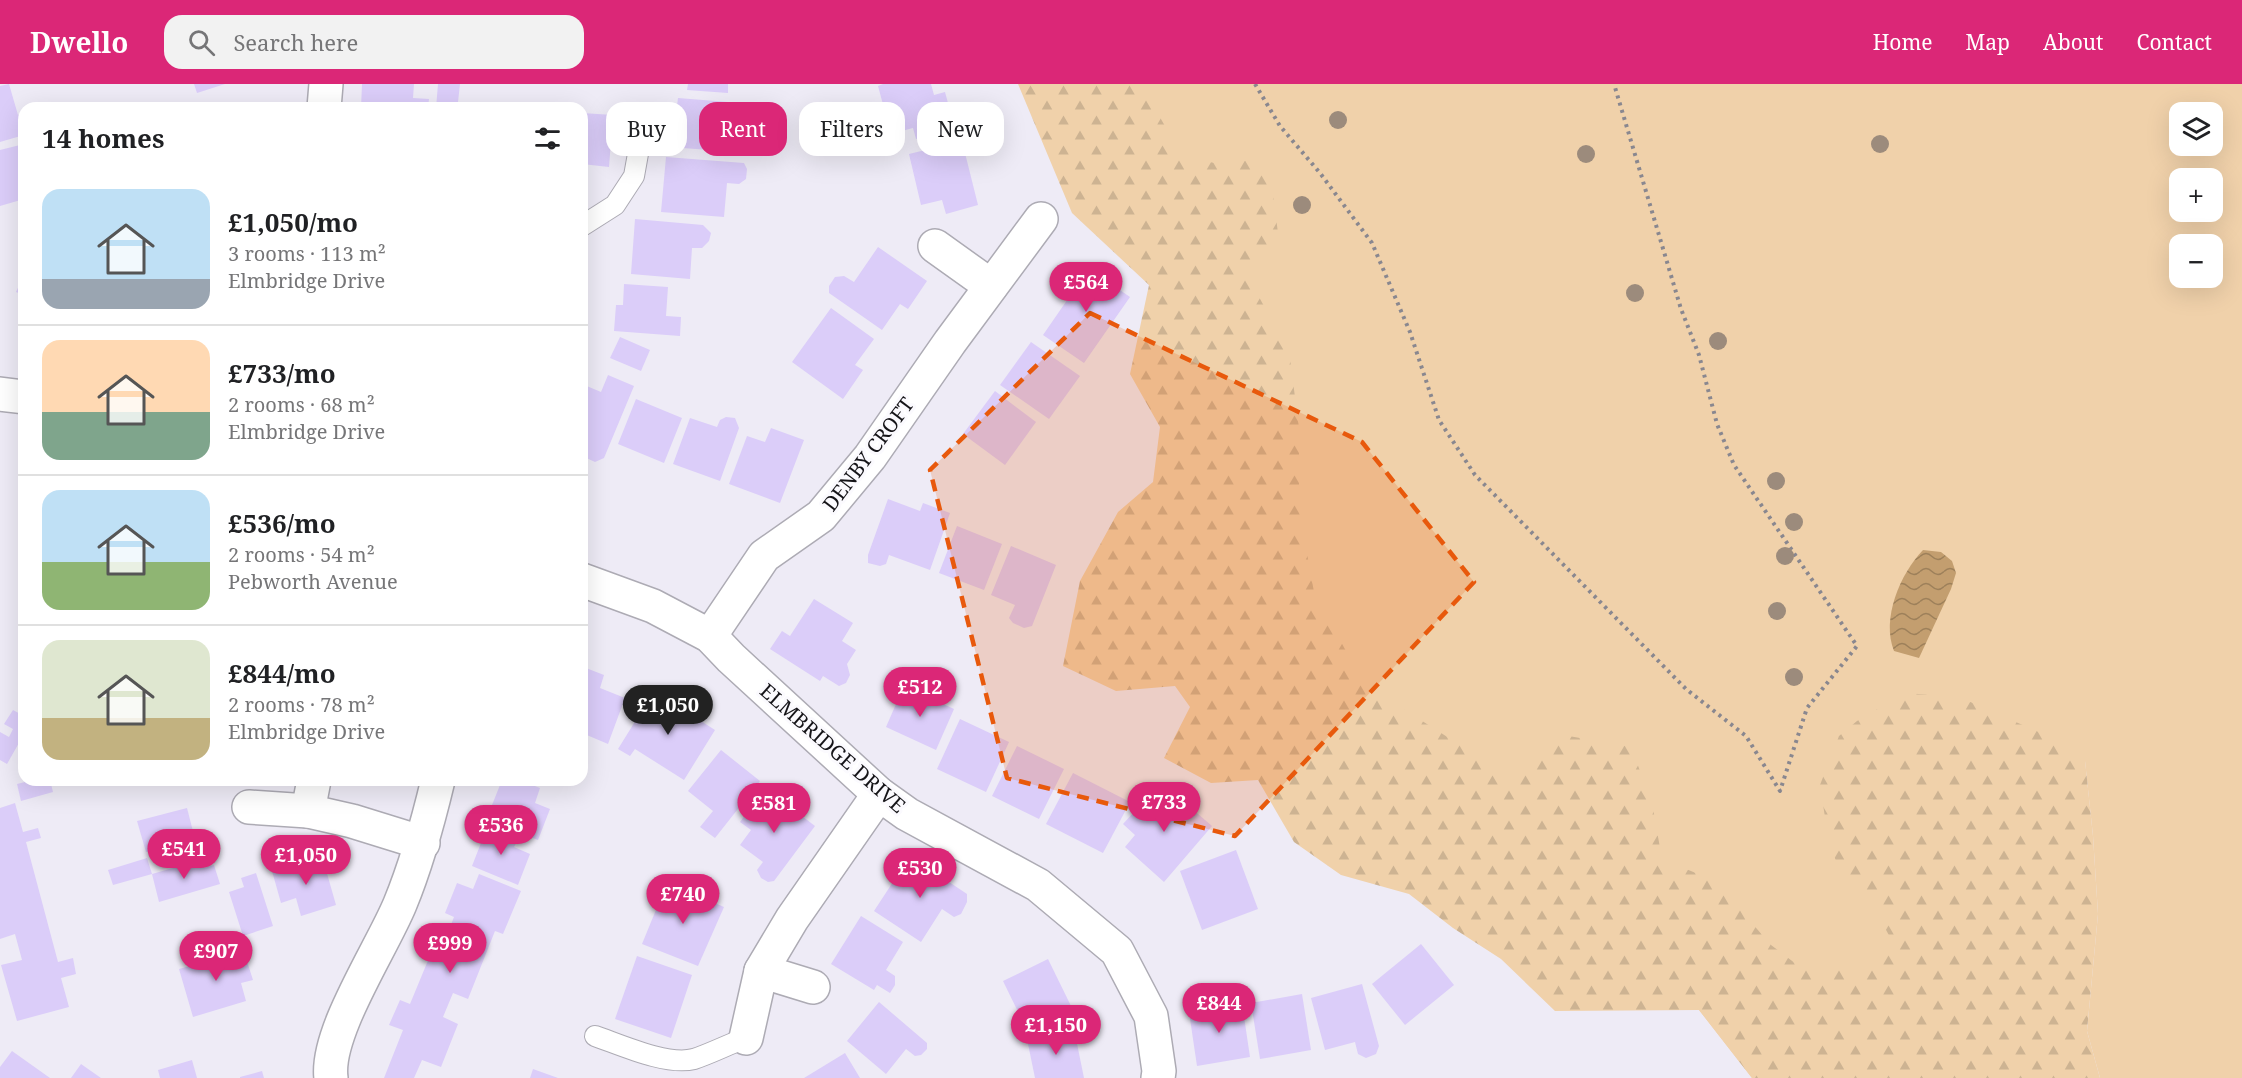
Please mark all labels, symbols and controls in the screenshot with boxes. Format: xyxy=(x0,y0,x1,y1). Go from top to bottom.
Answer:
search box xyxy=(164,15,584,69)
text: Dwello xyxy=(30,23,128,61)
icon: search xyxy=(185,26,218,59)
text: Search here xyxy=(233,27,358,57)
text: Home xyxy=(1873,28,1933,56)
text: Map xyxy=(1966,28,2010,56)
text: About xyxy=(2043,28,2104,56)
text: Contact xyxy=(2137,28,2212,56)
chip: Buy xyxy=(606,102,687,156)
chip: Rent xyxy=(699,102,787,156)
chip: Filters xyxy=(799,102,905,156)
chip: New xyxy=(917,102,1004,156)
map controls xyxy=(2169,102,2223,288)
button: layers xyxy=(2169,102,2223,156)
text: 14 homes xyxy=(42,120,164,156)
icon: filters xyxy=(531,122,564,155)
button: + xyxy=(2169,168,2223,222)
text: £1,050/mo xyxy=(228,204,358,240)
icon: home xyxy=(90,213,162,285)
button: − xyxy=(2169,234,2223,288)
text: 3 rooms · 113 m² xyxy=(228,240,386,267)
pin: £564 xyxy=(1050,262,1122,313)
text: Elmbridge Drive xyxy=(228,267,385,294)
text: £564 xyxy=(1063,268,1109,295)
text: £733/mo xyxy=(228,355,336,391)
icon: home xyxy=(90,364,162,436)
text: 2 rooms · 68 m² xyxy=(228,391,375,418)
street label: DENBY CROFT xyxy=(816,392,920,516)
text: Elmbridge Drive xyxy=(228,418,385,445)
text: £536/mo xyxy=(228,505,336,541)
icon: home xyxy=(90,514,162,586)
text: 2 rooms · 54 m² xyxy=(228,541,375,568)
text: Pebworth Avenue xyxy=(228,568,398,595)
text: £844/mo xyxy=(228,655,336,691)
icon: home xyxy=(90,664,162,736)
pin: £512 xyxy=(884,667,956,718)
text: £512 xyxy=(897,673,943,700)
street label: ELMBRIDGE DRIVE xyxy=(754,677,912,819)
pin: £1,050 xyxy=(619,685,717,736)
text: 2 rooms · 78 m² xyxy=(228,691,375,718)
text: £1,050 xyxy=(637,691,699,718)
text: Elmbridge Drive xyxy=(228,718,385,745)
pin: £733 xyxy=(1128,782,1200,833)
pin: £581 xyxy=(738,783,810,834)
text: £733 xyxy=(1141,788,1187,815)
text: £581 xyxy=(751,789,797,816)
pin: £536 xyxy=(465,805,537,856)
text: £536 xyxy=(478,811,524,838)
pin: £541 xyxy=(148,829,220,880)
text: £541 xyxy=(161,835,207,862)
pin: £1,050 xyxy=(257,835,355,886)
text: £1,050 xyxy=(275,841,337,868)
pin: £530 xyxy=(884,848,956,899)
text: £530 xyxy=(897,854,943,881)
pin: £740 xyxy=(647,874,719,925)
text: £740 xyxy=(660,880,706,907)
pin: £999 xyxy=(414,923,486,974)
text: £999 xyxy=(427,929,473,956)
pin: £907 xyxy=(180,931,252,982)
text: £907 xyxy=(193,937,239,964)
pin: £844 xyxy=(1183,983,1255,1034)
text: £844 xyxy=(1196,989,1242,1016)
pin: £1,150 xyxy=(1007,1005,1105,1056)
text: £1,150 xyxy=(1025,1011,1087,1038)

